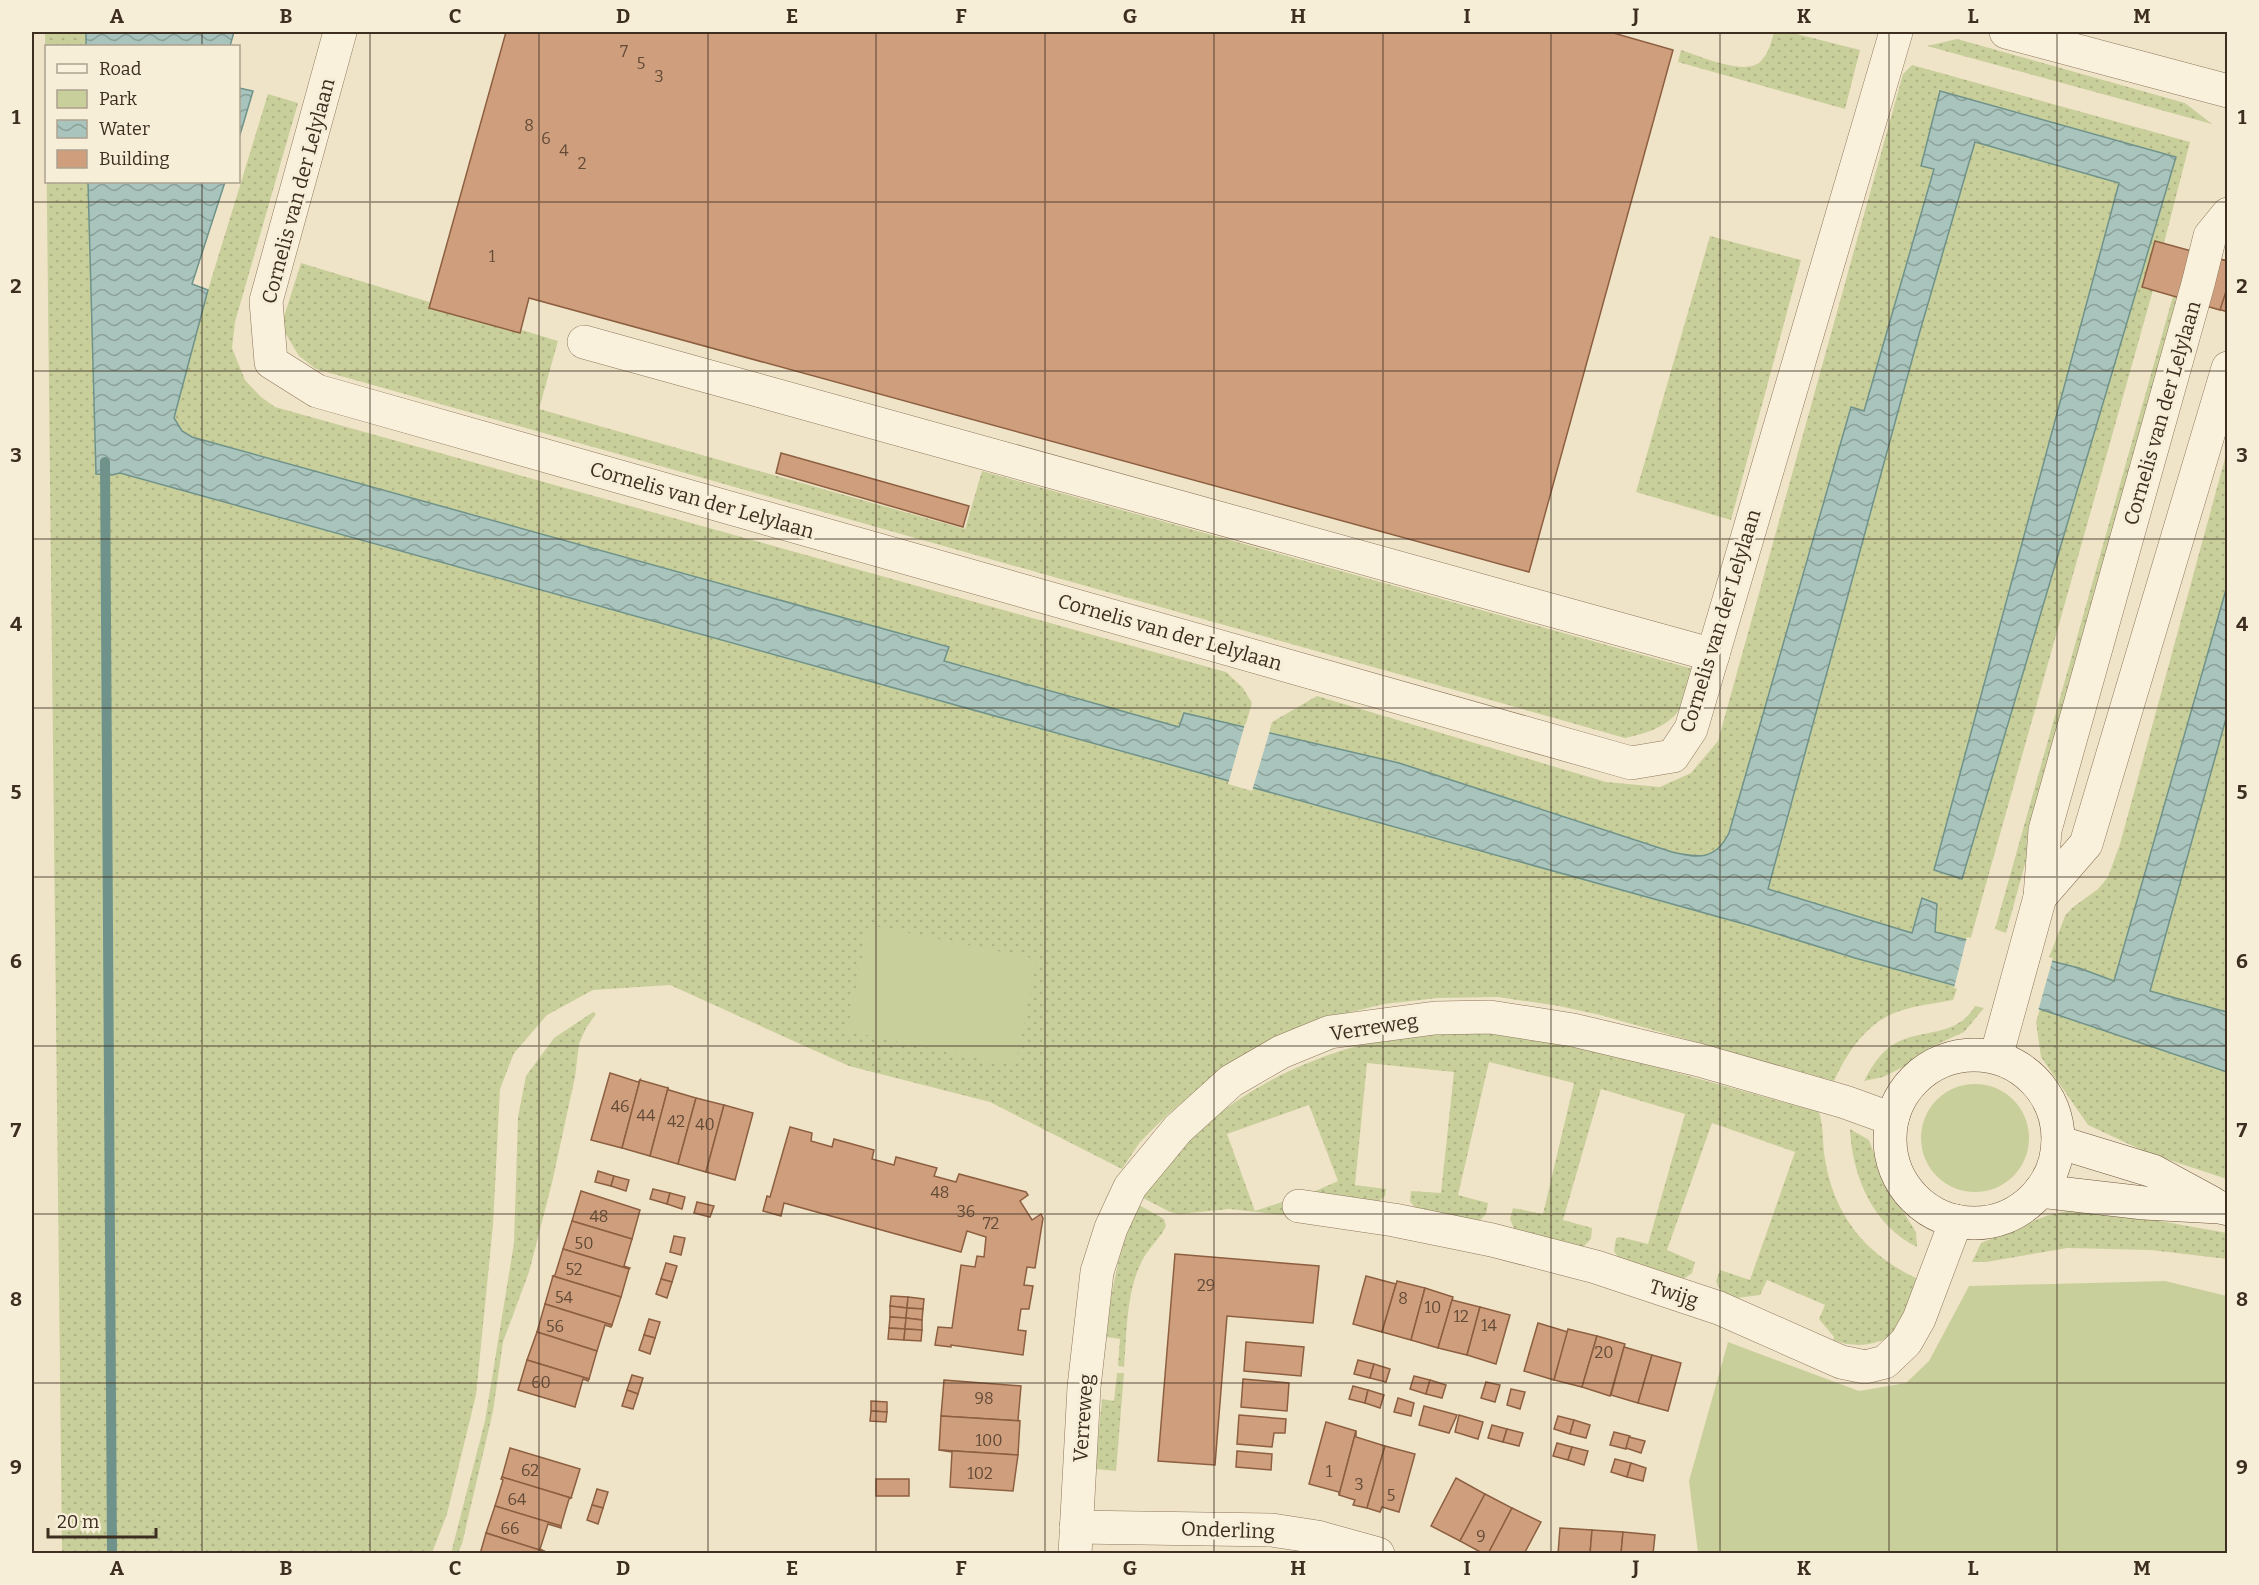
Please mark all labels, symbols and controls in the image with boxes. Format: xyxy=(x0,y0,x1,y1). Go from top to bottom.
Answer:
text: A xyxy=(110,4,125,28)
text: B xyxy=(280,4,293,28)
text: C xyxy=(449,4,461,28)
text: D xyxy=(616,4,630,28)
text: E xyxy=(786,4,798,28)
text: F xyxy=(955,4,967,28)
text: G xyxy=(1123,4,1137,28)
text: H xyxy=(1290,4,1306,28)
text: I xyxy=(1463,4,1471,28)
text: J xyxy=(1632,4,1640,28)
text: K xyxy=(1797,4,1812,28)
text: L xyxy=(1967,4,1979,28)
text: M xyxy=(2133,4,2151,28)
house number: 7 xyxy=(620,42,628,61)
legend xyxy=(45,45,240,183)
house number: 5 xyxy=(637,54,645,73)
text: Road xyxy=(99,58,142,80)
house number: 3 xyxy=(654,67,664,86)
street label: Cornelis van der Lelylaan xyxy=(256,75,340,306)
text: Park xyxy=(99,88,138,110)
text: 1 xyxy=(12,105,21,129)
text: 1 xyxy=(2238,105,2247,129)
house number: 8 xyxy=(524,116,534,135)
text: Water xyxy=(99,118,150,140)
house number: 6 xyxy=(541,129,551,148)
house number: 4 xyxy=(559,141,569,160)
text: Building xyxy=(99,148,170,170)
house number: 2 xyxy=(578,154,586,173)
house number: 1 xyxy=(489,247,496,266)
text: 2 xyxy=(10,274,22,298)
text: 2 xyxy=(2236,274,2248,298)
street label: Cornelis van der Lelylaan xyxy=(2118,298,2206,528)
text: 3 xyxy=(10,443,22,467)
text: 3 xyxy=(2236,443,2248,467)
street label: Cornelis van der Lelylaan xyxy=(587,456,817,544)
street label: Cornelis van der Lelylaan xyxy=(1675,506,1766,736)
street label: Cornelis van der Lelylaan xyxy=(1055,588,1285,676)
text: 4 xyxy=(10,612,22,636)
text: 4 xyxy=(2236,612,2248,636)
text: 5 xyxy=(11,780,22,804)
text: 5 xyxy=(2237,780,2248,804)
text: 6 xyxy=(10,949,22,973)
text: 6 xyxy=(2236,949,2248,973)
street label: Verreweg xyxy=(1328,1008,1420,1046)
house number: 46 xyxy=(611,1097,629,1116)
house number: 44 xyxy=(637,1106,656,1125)
house number: 42 xyxy=(667,1112,685,1131)
house number: 40 xyxy=(695,1115,715,1134)
text: 7 xyxy=(11,1118,22,1142)
text: 7 xyxy=(2237,1118,2248,1142)
house number: 48 xyxy=(931,1183,949,1202)
house number: 36 xyxy=(957,1202,975,1221)
house number: 48 xyxy=(590,1207,608,1226)
house number: 72 xyxy=(983,1214,999,1233)
house number: 50 xyxy=(575,1234,593,1253)
house number: 52 xyxy=(566,1260,582,1279)
street label: Twijg xyxy=(1646,1274,1701,1313)
house number: 29 xyxy=(1197,1276,1215,1295)
text: 8 xyxy=(10,1287,22,1311)
text: 8 xyxy=(2236,1287,2248,1311)
house number: 54 xyxy=(555,1288,574,1307)
house number: 8 xyxy=(1398,1289,1408,1308)
house number: 10 xyxy=(1425,1298,1441,1317)
house number: 12 xyxy=(1453,1307,1469,1326)
house number: 14 xyxy=(1481,1316,1498,1335)
house number: 56 xyxy=(546,1317,564,1336)
house number: 20 xyxy=(1595,1343,1613,1362)
house number: 60 xyxy=(531,1373,551,1392)
street label: Verreweg xyxy=(1068,1373,1098,1463)
house number: 98 xyxy=(975,1389,994,1408)
house number: 100 xyxy=(975,1431,1003,1450)
text: 9 xyxy=(10,1455,22,1479)
text: 9 xyxy=(2236,1455,2248,1479)
house number: 62 xyxy=(521,1461,539,1480)
house number: 1 xyxy=(1326,1462,1333,1481)
house number: 102 xyxy=(967,1464,993,1483)
house number: 3 xyxy=(1354,1475,1364,1494)
house number: 5 xyxy=(1387,1486,1395,1505)
house number: 64 xyxy=(508,1490,527,1509)
scale bar xyxy=(48,1501,156,1539)
text: 20 m xyxy=(57,1511,99,1533)
street label: Onderling xyxy=(1181,1516,1275,1544)
house number: 66 xyxy=(501,1519,519,1538)
house number: 9 xyxy=(1476,1527,1486,1546)
text: A xyxy=(110,1556,125,1580)
text: B xyxy=(280,1556,293,1580)
text: C xyxy=(449,1556,461,1580)
text: D xyxy=(616,1556,630,1580)
text: E xyxy=(786,1556,798,1580)
text: F xyxy=(955,1556,967,1580)
text: G xyxy=(1123,1556,1137,1580)
text: H xyxy=(1290,1556,1306,1580)
text: I xyxy=(1463,1556,1471,1580)
text: J xyxy=(1632,1556,1640,1580)
text: K xyxy=(1797,1556,1812,1580)
text: L xyxy=(1967,1556,1979,1580)
text: M xyxy=(2133,1556,2151,1580)

